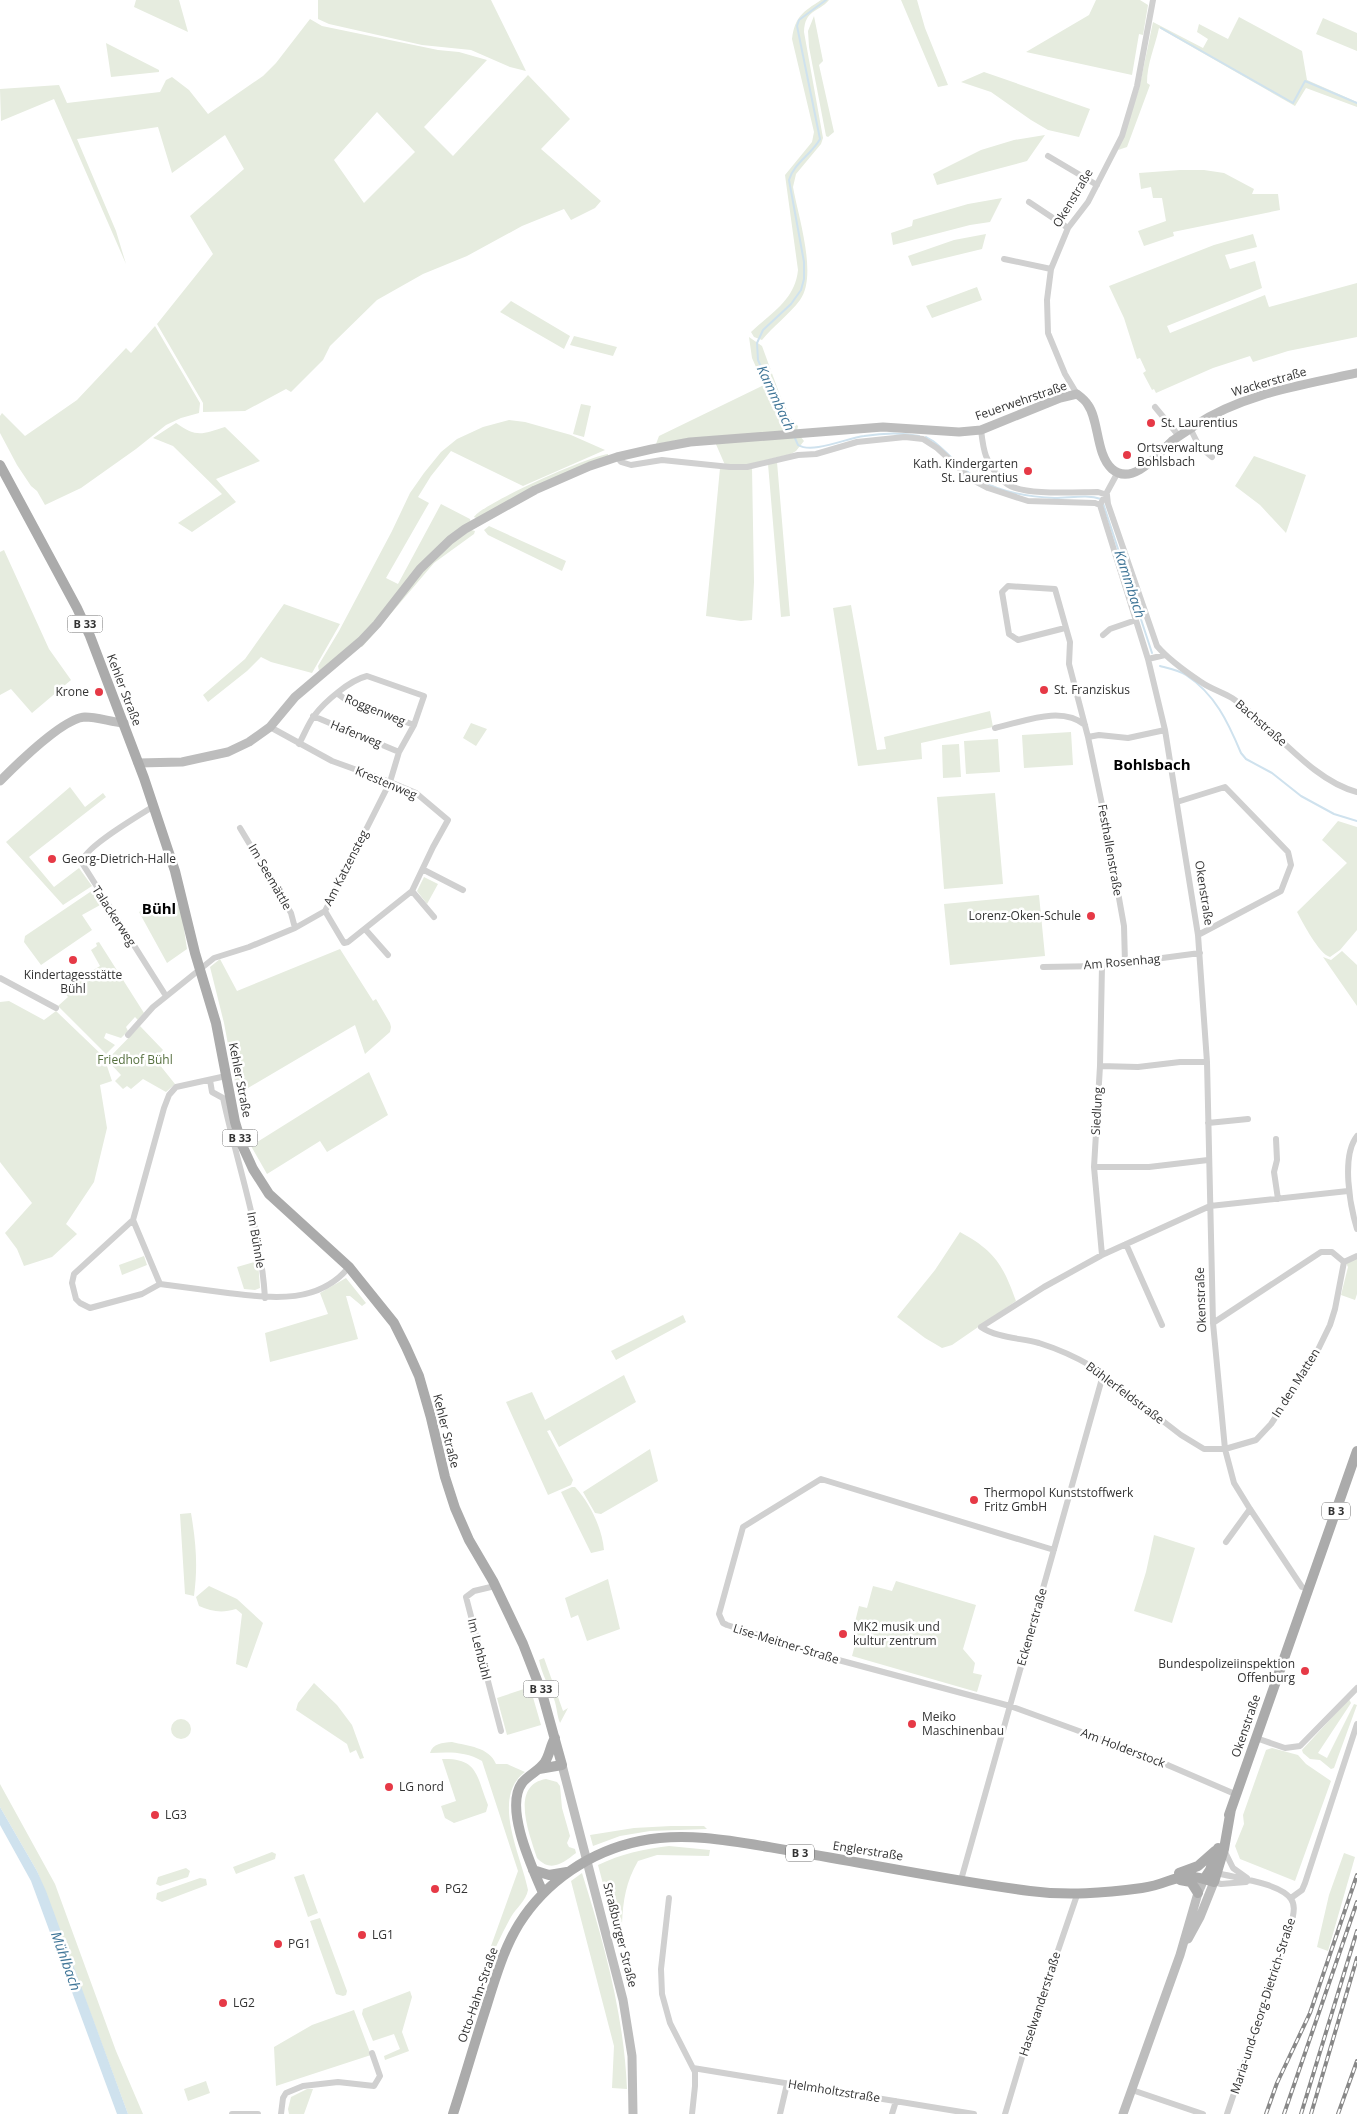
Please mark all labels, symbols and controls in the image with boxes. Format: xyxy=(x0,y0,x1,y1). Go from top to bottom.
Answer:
street label: Okenstraße xyxy=(1048,165,1097,230)
water label: Kammbach xyxy=(753,362,800,434)
street label: Wackerstraße xyxy=(1229,363,1309,400)
street label: Feuerwehrstraße xyxy=(973,377,1069,424)
place label: St. Laurentius xyxy=(1161,414,1238,431)
marker: St. Laurentius xyxy=(1145,417,1157,429)
place label: Ortsverwaltung Bohlsbach xyxy=(1137,439,1224,470)
marker: Ortsverwaltung Bohlsbach xyxy=(1121,449,1133,461)
place label: Kath. Kindergarten St. Laurentius xyxy=(913,455,1018,486)
marker: Kath. Kindergarten St. Laurentius xyxy=(1022,465,1034,477)
water label: Kammbach xyxy=(1111,547,1150,620)
road number: B 33 xyxy=(68,616,102,632)
street label: Kehler Straße xyxy=(103,651,146,729)
place label: St. Franziskus xyxy=(1054,681,1130,698)
place label: Krone xyxy=(55,683,89,700)
marker: St. Franziskus xyxy=(1038,684,1050,696)
marker: Krone xyxy=(93,686,105,698)
street label: Roggenweg xyxy=(342,690,409,730)
street label: Bachstraße xyxy=(1232,695,1291,750)
street label: Haferweg xyxy=(328,716,385,752)
district label: Bohlsbach xyxy=(1113,754,1191,774)
street label: Krestenweg xyxy=(353,762,420,803)
street label: Festhallenstraße xyxy=(1094,803,1127,897)
street label: Am Katzensteg xyxy=(319,826,372,909)
street label: Im Seemättle xyxy=(245,841,296,913)
place label: Georg-Dietrich-Halle xyxy=(62,850,176,867)
marker: Georg-Dietrich-Halle xyxy=(46,853,58,865)
street label: Okenstraße xyxy=(1191,859,1218,927)
street label: Talackerweg xyxy=(88,882,141,950)
district label: Bühl xyxy=(142,898,176,918)
place label: Lorenz-Oken-Schule xyxy=(969,907,1081,924)
marker: Lorenz-Oken-Schule xyxy=(1085,910,1097,922)
street label: Am Rosenhag xyxy=(1083,950,1161,973)
marker: Kindertagesstätte Bühl xyxy=(67,954,79,966)
place label: Kindertagesstätte Bühl xyxy=(24,966,123,997)
street label: Kehler Straße xyxy=(225,1041,256,1119)
park label: Friedhof Bühl xyxy=(97,1051,173,1068)
street label: Siedlung xyxy=(1087,1086,1106,1135)
road number: B 33 xyxy=(222,1130,258,1146)
street label: Im Bühnle xyxy=(243,1210,270,1270)
street label: Okenstraße xyxy=(1191,1267,1210,1333)
street label: In den Matten xyxy=(1268,1345,1324,1421)
street label: Bühlerfeldstraße xyxy=(1083,1358,1168,1428)
street label: Kehler Straße xyxy=(429,1392,464,1470)
place label: Thermopol Kunststoffwerk Fritz GmbH xyxy=(984,1484,1134,1515)
marker: Thermopol Kunststoffwerk Fritz GmbH xyxy=(968,1494,980,1506)
road number: B 3 xyxy=(1322,1502,1350,1520)
street label: Eckenerstraße xyxy=(1012,1586,1051,1668)
street label: Im Lehbühl xyxy=(464,1616,495,1682)
place label: MK2 musik und kultur zentrum xyxy=(853,1618,940,1649)
street label: Lise-Meitner-Straße xyxy=(731,1619,841,1668)
marker: MK2 musik und kultur zentrum xyxy=(837,1628,849,1640)
place label: Bundespolizeiinspektion Offenburg xyxy=(1158,1655,1295,1686)
marker: Bundespolizeiinspektion Offenburg xyxy=(1299,1665,1311,1677)
road number: B 33 xyxy=(524,1680,558,1698)
street label: Okenstraße xyxy=(1227,1692,1264,1760)
place label: Meiko Maschinenbau xyxy=(922,1708,1004,1739)
marker: Meiko Maschinenbau xyxy=(906,1718,918,1730)
street label: Am Holderstock xyxy=(1079,1724,1168,1772)
place label: LG nord xyxy=(399,1778,444,1795)
marker: LG nord xyxy=(383,1781,395,1793)
place label: LG3 xyxy=(165,1806,187,1823)
marker: LG3 xyxy=(149,1809,161,1821)
street label: Englerstraße xyxy=(832,1837,905,1864)
road number: B 3 xyxy=(786,1845,814,1862)
place label: PG2 xyxy=(445,1880,468,1897)
street label: Straßburger Straße xyxy=(599,1881,642,1989)
marker: PG2 xyxy=(429,1883,441,1895)
street label: Maria-und-Georg-Dietrich-Straße xyxy=(1226,1915,1299,2096)
place label: LG1 xyxy=(372,1926,394,1943)
water label: Mühlbach xyxy=(47,1929,86,1993)
marker: LG1 xyxy=(356,1929,368,1941)
place label: PG1 xyxy=(288,1935,311,1952)
marker: PG1 xyxy=(272,1938,284,1950)
street label: Otto-Hahn-Straße xyxy=(453,1945,502,2045)
street label: Haselwanderstraße xyxy=(1015,1949,1065,2058)
place label: LG2 xyxy=(233,1994,255,2011)
marker: LG2 xyxy=(217,1997,229,2009)
street label: Helmholtzstraße xyxy=(787,2075,882,2106)

